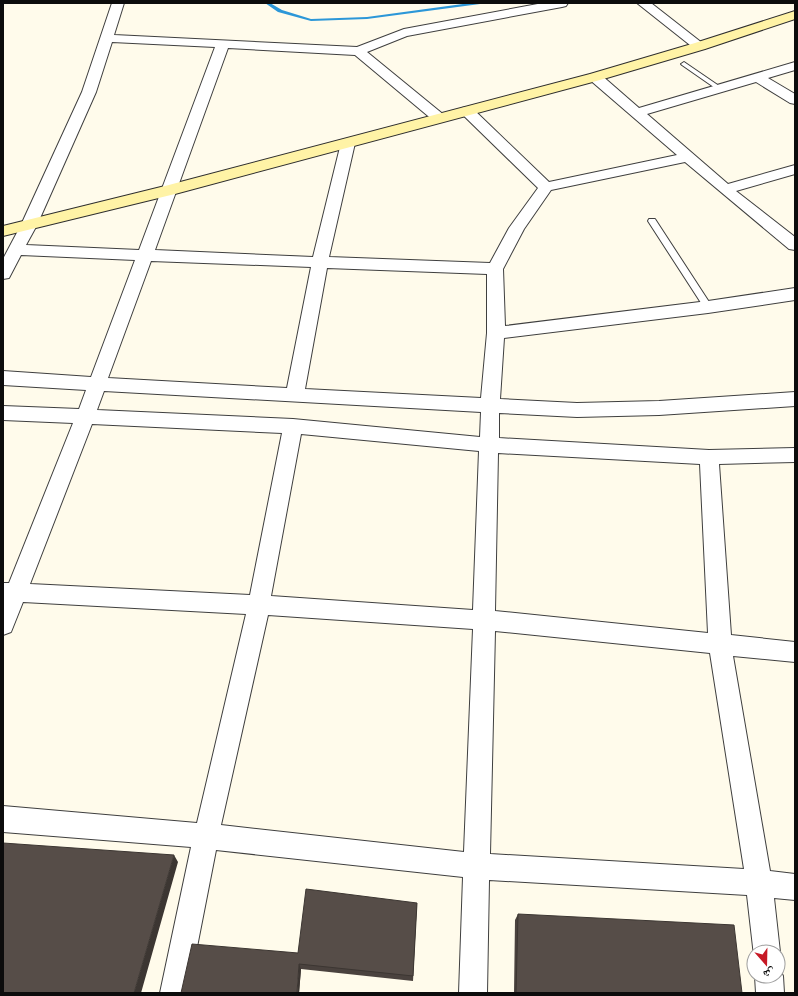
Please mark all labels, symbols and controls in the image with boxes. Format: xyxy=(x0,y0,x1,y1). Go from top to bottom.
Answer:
north arrow xyxy=(746,944,786,984)
text: ش xyxy=(761,964,777,982)

